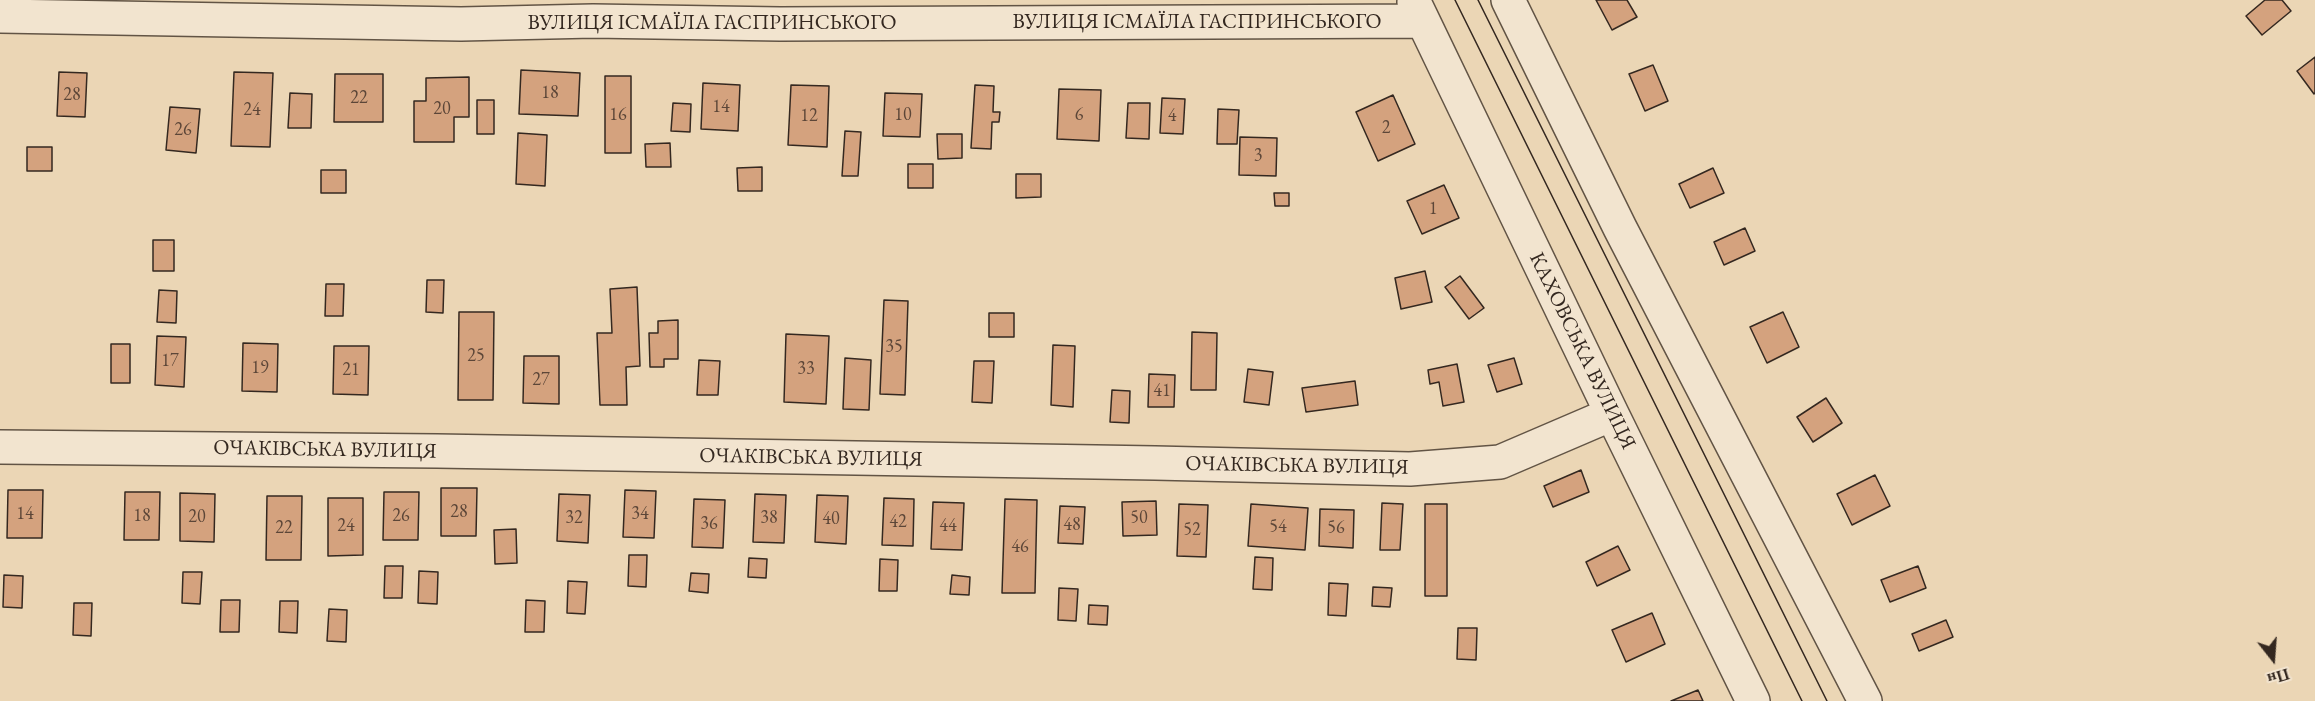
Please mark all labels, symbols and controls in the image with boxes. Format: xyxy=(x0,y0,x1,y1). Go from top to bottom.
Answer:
street label: ВУЛИЦЯ ІСМАЇЛА ГАСПРИНСЬКОГО xyxy=(1012,9,1382,35)
street label: ВУЛИЦЯ ІСМАЇЛА ГАСПРИНСЬКОГО xyxy=(527,10,897,36)
house number: 18 xyxy=(541,82,559,104)
house number: 28 xyxy=(63,84,81,106)
house number: 22 xyxy=(350,87,368,109)
house number: 14 xyxy=(712,96,730,118)
house number: 20 xyxy=(433,98,451,120)
house number: 24 xyxy=(243,99,261,121)
house number: 16 xyxy=(609,104,627,126)
house number: 10 xyxy=(894,104,912,126)
house number: 6 xyxy=(1075,104,1083,126)
house number: 12 xyxy=(800,105,818,127)
house number: 4 xyxy=(1168,105,1176,127)
house number: 2 xyxy=(1382,117,1390,139)
house number: 26 xyxy=(174,119,192,141)
house number: 3 xyxy=(1254,145,1262,167)
house number: 1 xyxy=(1429,198,1437,220)
street label: КАХОВСЬКА ВУЛИЦЯ xyxy=(1523,248,1641,454)
house number: 35 xyxy=(885,336,903,358)
house number: 25 xyxy=(467,345,485,367)
house number: 17 xyxy=(161,350,179,372)
house number: 19 xyxy=(251,357,269,379)
house number: 33 xyxy=(797,358,815,380)
house number: 21 xyxy=(342,359,360,381)
house number: 27 xyxy=(532,369,550,391)
house number: 41 xyxy=(1153,380,1171,402)
street label: ОЧАКІВСЬКА ВУЛИЦЯ xyxy=(213,435,437,465)
street label: ОЧАКІВСЬКА ВУЛИЦЯ xyxy=(699,443,923,473)
street label: ОЧАКІВСЬКА ВУЛИЦЯ xyxy=(1185,451,1409,481)
house number: 28 xyxy=(450,501,468,523)
house number: 14 xyxy=(16,503,34,525)
house number: 34 xyxy=(631,503,649,525)
house number: 18 xyxy=(133,505,151,527)
house number: 26 xyxy=(392,505,410,527)
house number: 20 xyxy=(188,506,206,528)
house number: 32 xyxy=(565,507,583,529)
house number: 38 xyxy=(760,507,778,529)
house number: 50 xyxy=(1130,507,1148,529)
house number: 40 xyxy=(822,508,840,530)
house number: 42 xyxy=(889,511,907,533)
house number: 36 xyxy=(700,513,718,535)
house number: 48 xyxy=(1063,514,1081,536)
house number: 24 xyxy=(337,515,355,537)
house number: 44 xyxy=(939,515,957,537)
house number: 54 xyxy=(1269,516,1287,538)
house number: 22 xyxy=(275,517,293,539)
house number: 56 xyxy=(1327,517,1345,539)
house number: 52 xyxy=(1183,519,1201,541)
house number: 46 xyxy=(1011,536,1029,558)
north arrow xyxy=(2243,629,2303,689)
text: Пн xyxy=(2265,663,2292,690)

